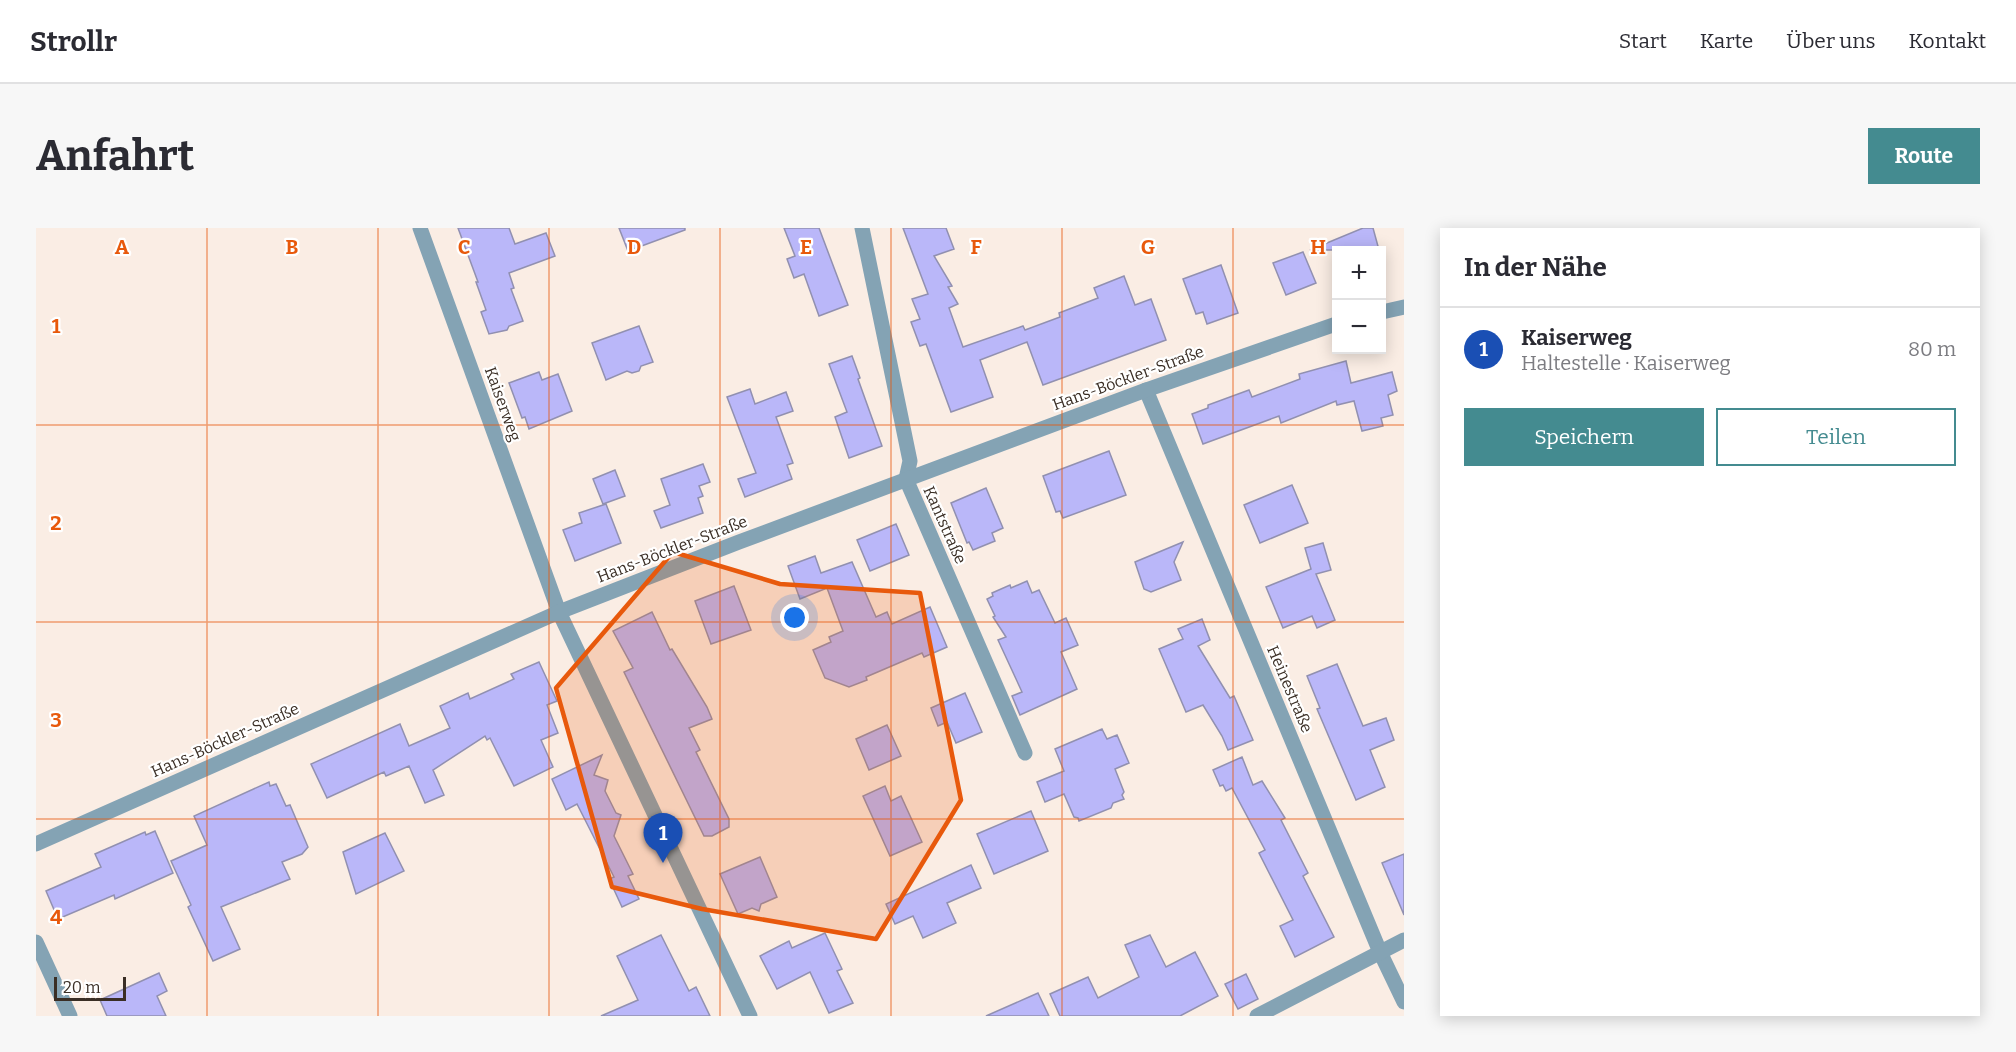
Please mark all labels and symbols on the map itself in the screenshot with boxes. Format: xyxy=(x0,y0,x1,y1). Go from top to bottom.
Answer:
text: A xyxy=(115,235,130,259)
text: B xyxy=(286,235,299,259)
text: C xyxy=(458,235,470,259)
text: D xyxy=(627,235,641,259)
text: E xyxy=(800,235,812,259)
text: F xyxy=(970,235,982,259)
text: G xyxy=(1141,235,1155,259)
text: H xyxy=(1310,235,1326,259)
text: 1 xyxy=(52,314,61,338)
street label: Hans-Böckler-Straße xyxy=(1050,342,1206,414)
street label: Kaiserweg xyxy=(481,364,525,444)
street label: Kantstraße xyxy=(919,483,971,567)
text: 2 xyxy=(50,511,62,535)
street label: Hans-Böckler-Straße xyxy=(594,512,750,586)
your location xyxy=(780,603,809,632)
street label: Heinestraße xyxy=(1263,643,1317,735)
street label: Hans-Böckler-Straße xyxy=(148,699,302,781)
text: 3 xyxy=(50,708,62,732)
pin: 1 xyxy=(644,814,682,863)
text: 4 xyxy=(50,905,62,929)
scale bar xyxy=(54,974,126,1002)

